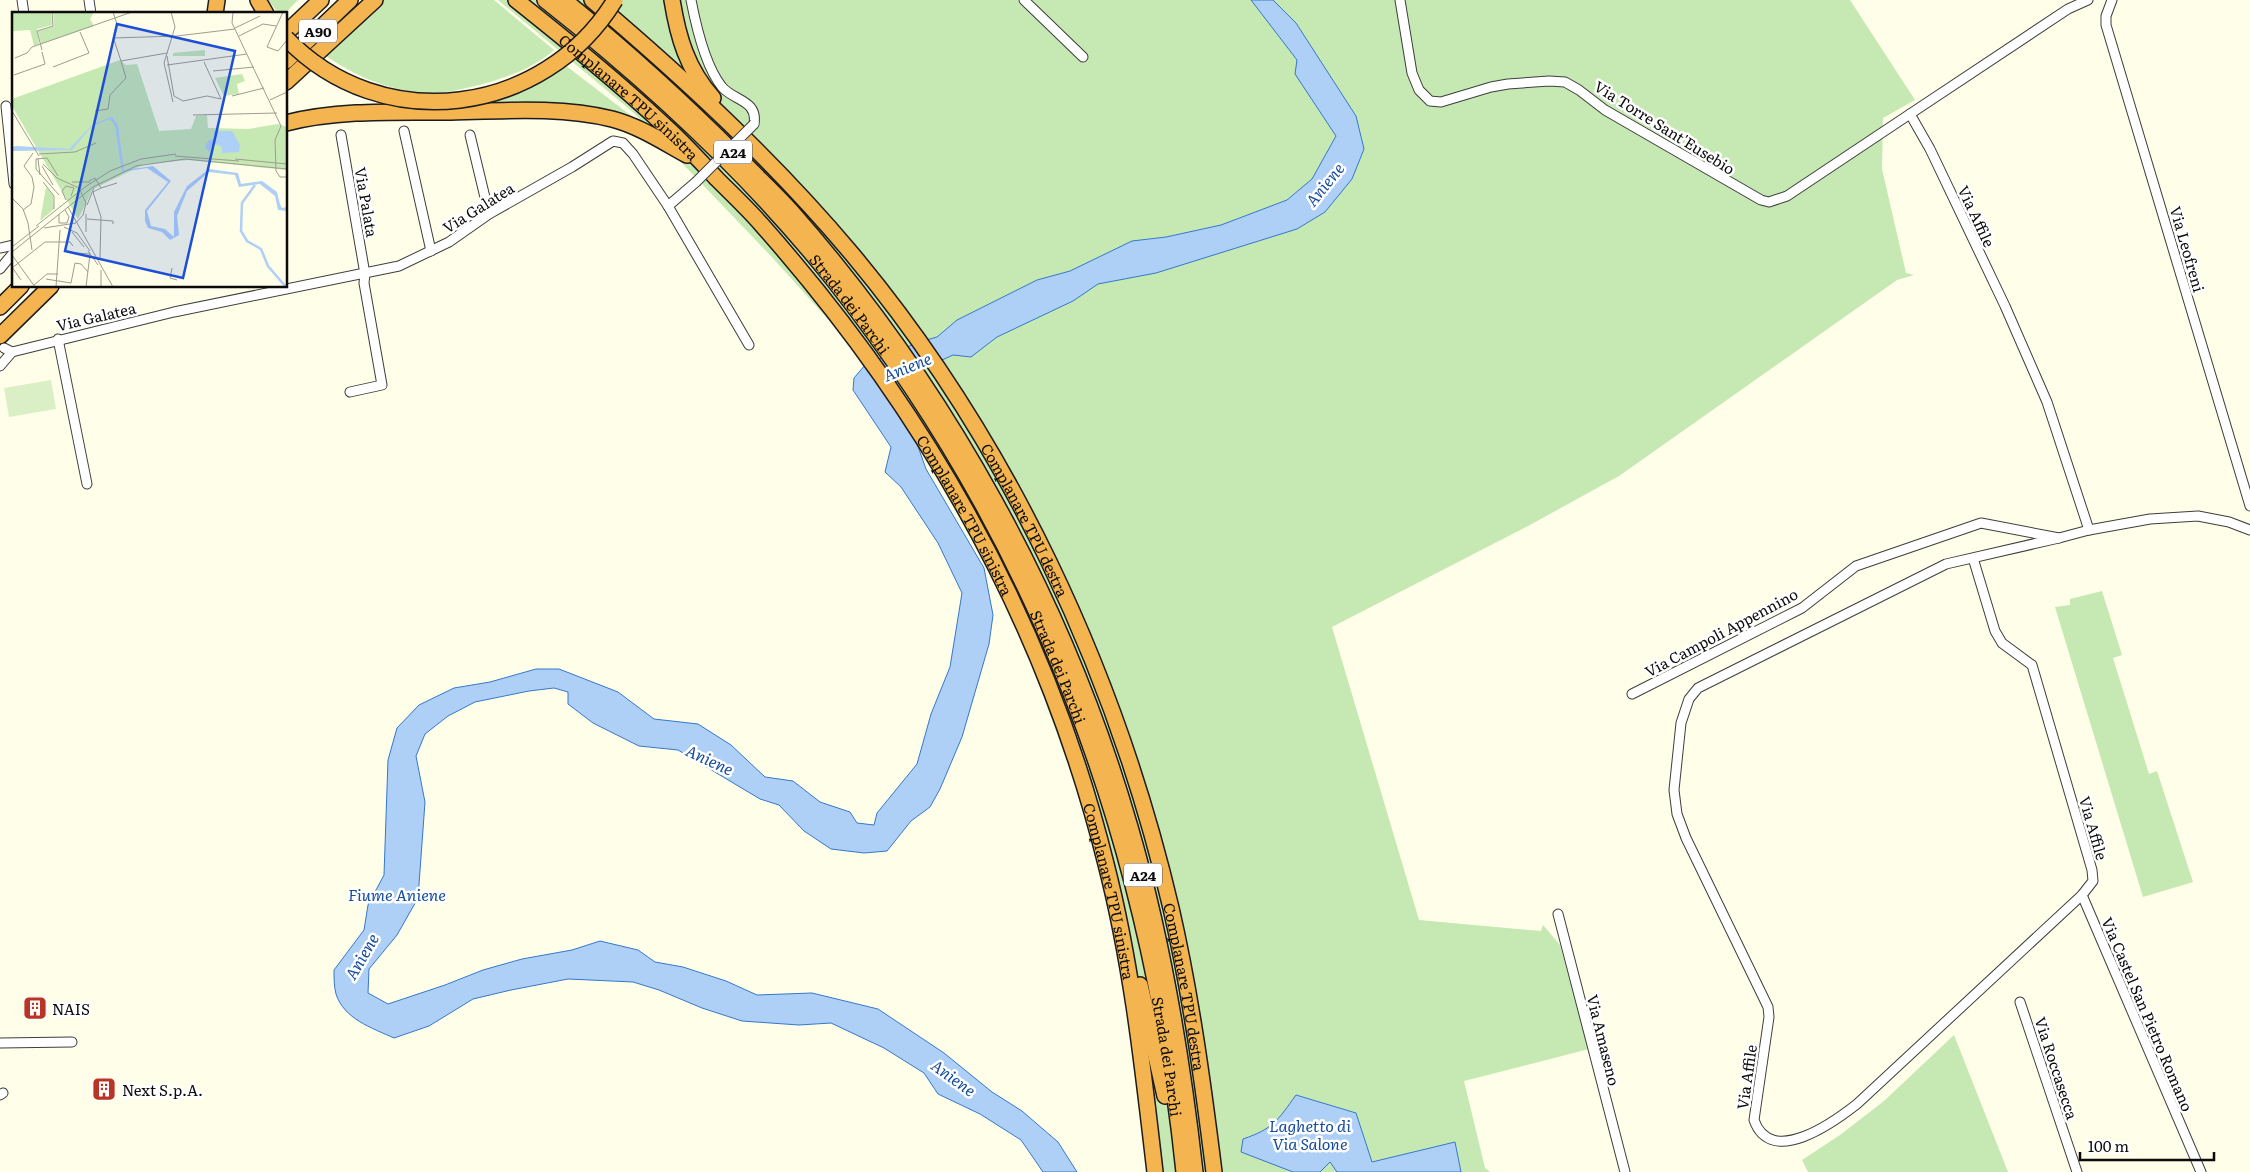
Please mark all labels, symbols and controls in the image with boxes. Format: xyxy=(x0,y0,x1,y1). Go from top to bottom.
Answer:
inset map xyxy=(12,12,288,288)
road number: A90 xyxy=(299,20,337,42)
street label: Complanare TPU sinistra xyxy=(554,28,705,166)
street label: Via Torre Sant'Eusebio xyxy=(1590,74,1740,180)
road number: A24 xyxy=(714,140,752,163)
water label: Aniene xyxy=(1299,157,1349,211)
street label: Via Palata xyxy=(350,165,385,240)
street label: Via Galatea xyxy=(438,175,519,238)
street label: Via Affile xyxy=(1953,181,2001,251)
street label: Via Leofreni xyxy=(2165,203,2211,295)
street label: Strada dei Parchi xyxy=(805,248,897,358)
street label: Via Galatea xyxy=(54,296,139,336)
water label: Aniene xyxy=(879,345,935,387)
street label: Complanare TPU sinistra xyxy=(912,430,1020,600)
street label: Complanare TPU destra xyxy=(976,438,1076,601)
street label: Via Campoli Appennino xyxy=(1640,582,1802,682)
street label: Strada dei Parchi xyxy=(1025,606,1093,726)
water label: Aniene xyxy=(682,738,738,780)
street label: Via Affile xyxy=(2074,793,2114,863)
street label: Complanare TPU sinistra xyxy=(1078,800,1141,982)
road number: A24 xyxy=(1124,864,1162,886)
water label: Fiume Aniene xyxy=(348,882,446,906)
street label: Complanare TPU destra xyxy=(1159,900,1212,1073)
street label: Via Castel San Pietro Romano xyxy=(2097,913,2200,1115)
water label: Aniene xyxy=(338,928,384,984)
street label: Via Amaseno xyxy=(1582,992,1626,1088)
building icon: NAIS xyxy=(22,995,48,1021)
street label: Strada dei Parchi xyxy=(1147,995,1189,1118)
place label: NAIS xyxy=(52,997,90,1020)
street label: Via Roccasecca xyxy=(2030,1014,2085,1123)
street label: Via Affile xyxy=(1730,1043,1762,1111)
water label: Aniene xyxy=(927,1053,981,1101)
building icon: Next S.p.A. xyxy=(91,1076,117,1102)
place label: Next S.p.A. xyxy=(122,1078,203,1101)
water label: Laghetto di Via Salone xyxy=(1269,1113,1351,1155)
scale bar xyxy=(2080,1130,2214,1162)
text: 100 m xyxy=(2088,1134,2129,1157)

